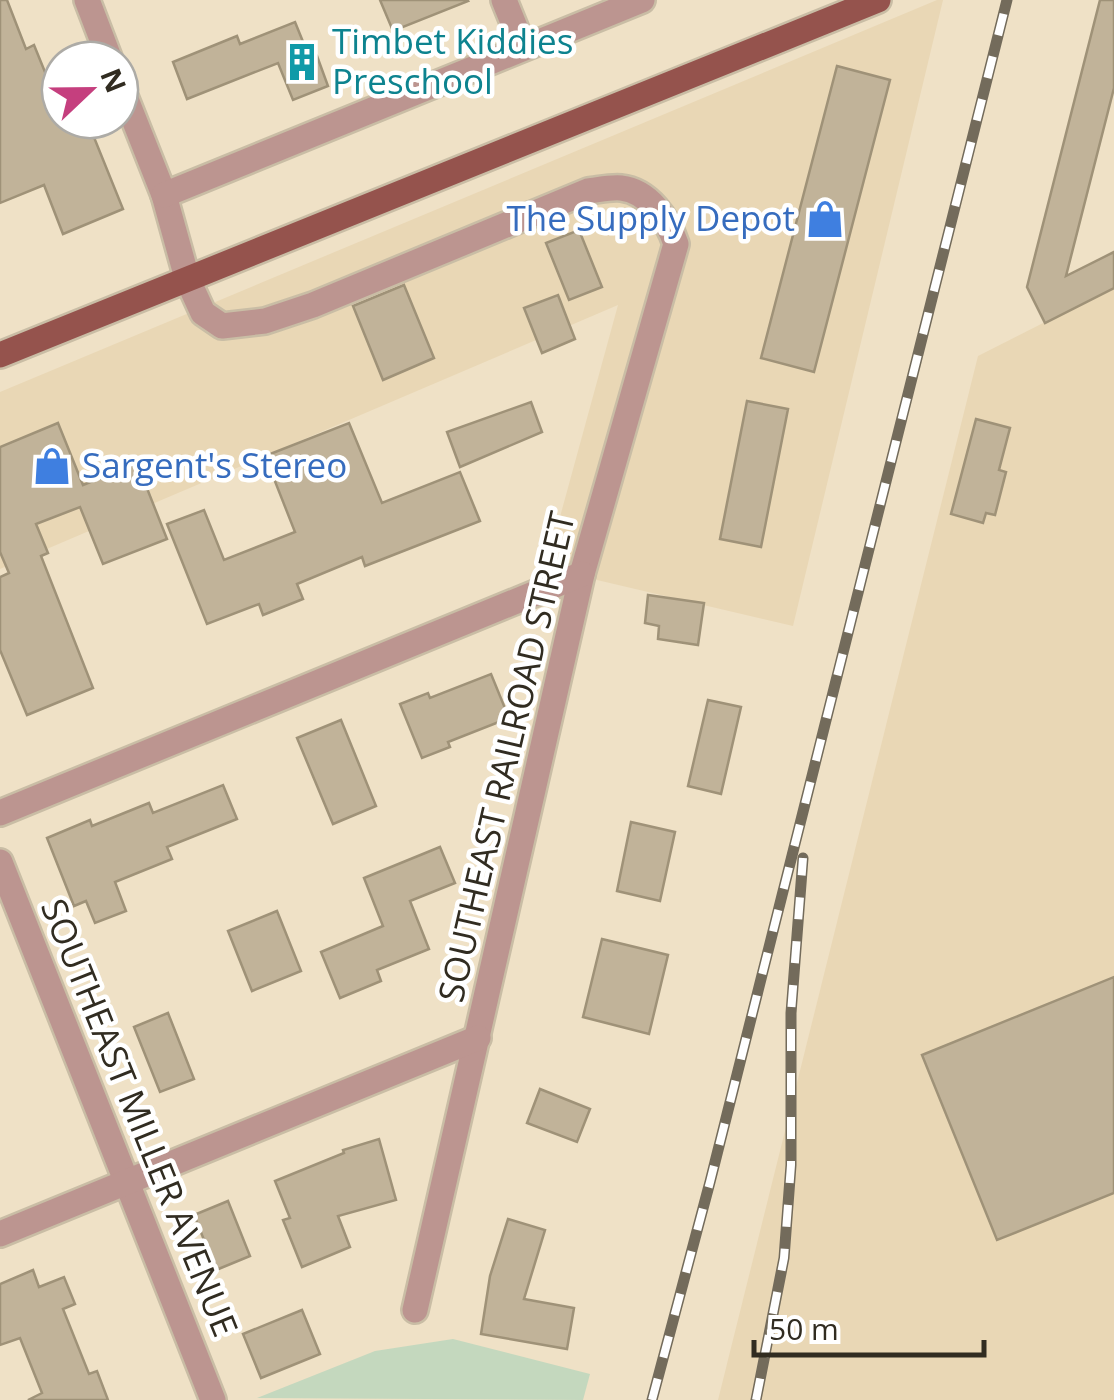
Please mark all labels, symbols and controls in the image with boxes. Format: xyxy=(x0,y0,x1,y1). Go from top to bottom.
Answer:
place label: Timbet Kiddies Preschool xyxy=(332,17,573,104)
north arrow xyxy=(40,40,140,140)
building icon: Timbet Kiddies Preschool xyxy=(281,41,323,83)
text: N xyxy=(92,63,136,98)
place label: The Supply Depot xyxy=(507,194,795,241)
shop icon: The Supply Depot xyxy=(804,198,846,240)
place label: Sargent's Stereo xyxy=(82,441,347,488)
shop icon: Sargent's Stereo xyxy=(31,445,73,487)
street label: SOUTHEAST RAILROAD STREET xyxy=(426,507,585,1006)
street label: SOUTHEAST MILLER AVENUE xyxy=(31,892,250,1343)
scale bar xyxy=(754,1295,984,1357)
text: 50 m xyxy=(769,1308,839,1349)

